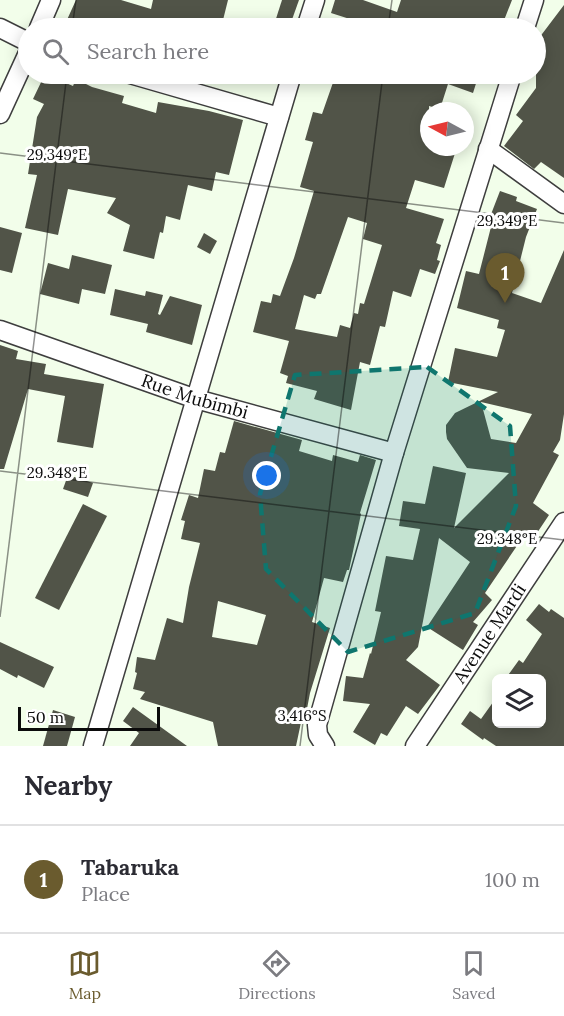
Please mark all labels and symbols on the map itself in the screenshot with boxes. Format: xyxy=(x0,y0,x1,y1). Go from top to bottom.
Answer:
north arrow xyxy=(420,102,474,156)
text: 29.349°E xyxy=(27,145,87,164)
text: 29.349°E xyxy=(477,211,537,230)
pin: 1 xyxy=(486,254,524,303)
street label: Rue Mubimbi xyxy=(138,369,251,424)
your location xyxy=(252,461,281,490)
text: 29.348°E xyxy=(27,463,87,482)
text: 29.348°E xyxy=(477,529,537,548)
street label: Avenue Mardi xyxy=(447,579,531,688)
scale bar xyxy=(18,704,160,732)
text: 3.416°S xyxy=(278,706,326,725)

